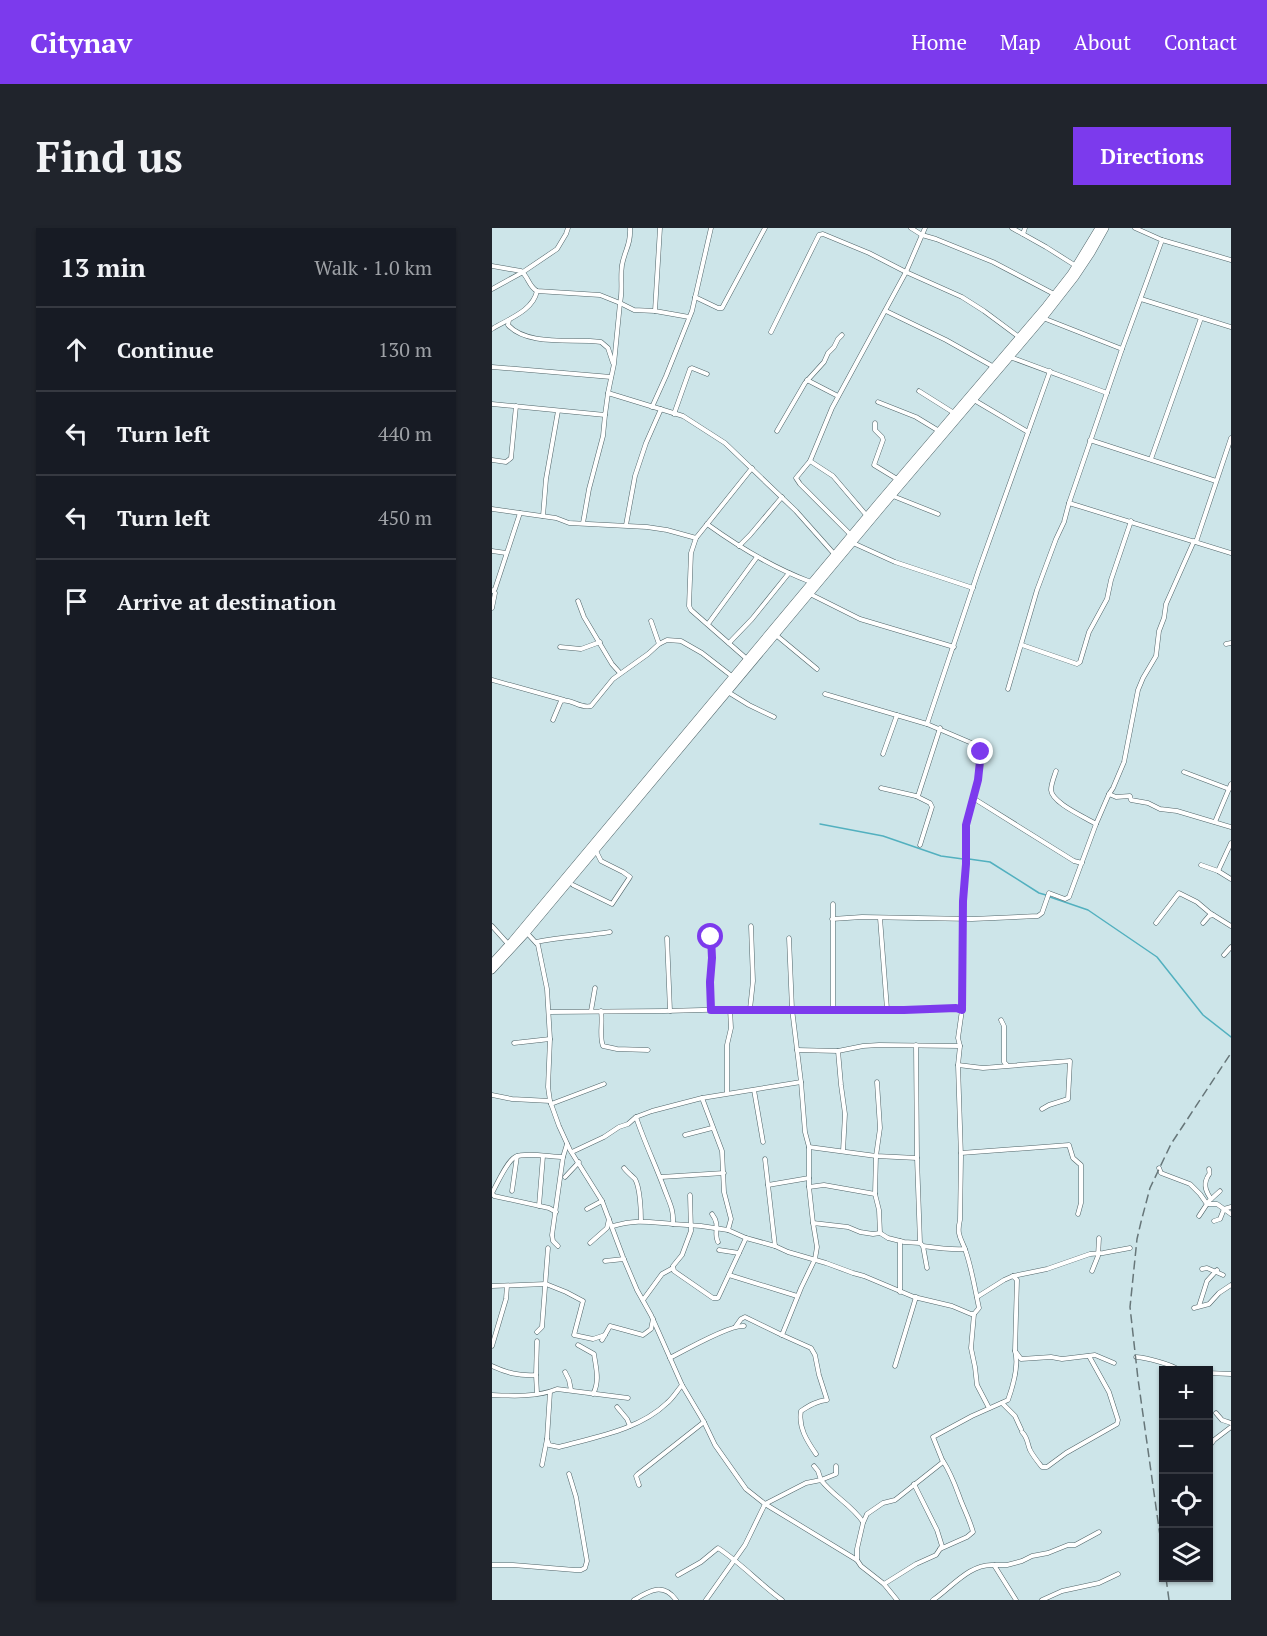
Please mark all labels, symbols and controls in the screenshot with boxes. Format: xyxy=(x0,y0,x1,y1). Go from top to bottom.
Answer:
text: Citynav xyxy=(30,24,132,61)
text: Home xyxy=(911,28,967,56)
text: Map xyxy=(1000,28,1041,56)
text: About xyxy=(1074,28,1131,56)
text: Contact xyxy=(1164,28,1237,56)
button: Directions xyxy=(1073,127,1231,185)
text: Find us xyxy=(36,128,183,184)
text: 13 min xyxy=(60,250,146,284)
text: Walk · 1.0 km xyxy=(314,254,432,281)
icon: ahead xyxy=(60,333,93,366)
text: Continue xyxy=(117,335,214,364)
text: 130 m xyxy=(378,336,432,363)
icon: left xyxy=(60,417,93,450)
text: Turn left xyxy=(117,419,210,448)
text: 440 m xyxy=(378,420,432,447)
icon: left xyxy=(60,501,93,534)
text: Turn left xyxy=(117,503,210,532)
text: 450 m xyxy=(378,504,432,531)
icon: arrive xyxy=(60,585,93,618)
text: Arrive at destination xyxy=(117,587,336,616)
route end xyxy=(967,738,993,764)
route start xyxy=(697,923,723,949)
map controls xyxy=(1159,1366,1213,1582)
button: + xyxy=(1159,1366,1213,1420)
button: − xyxy=(1159,1420,1213,1474)
button: locate xyxy=(1159,1474,1213,1528)
button: layers xyxy=(1159,1528,1213,1582)

